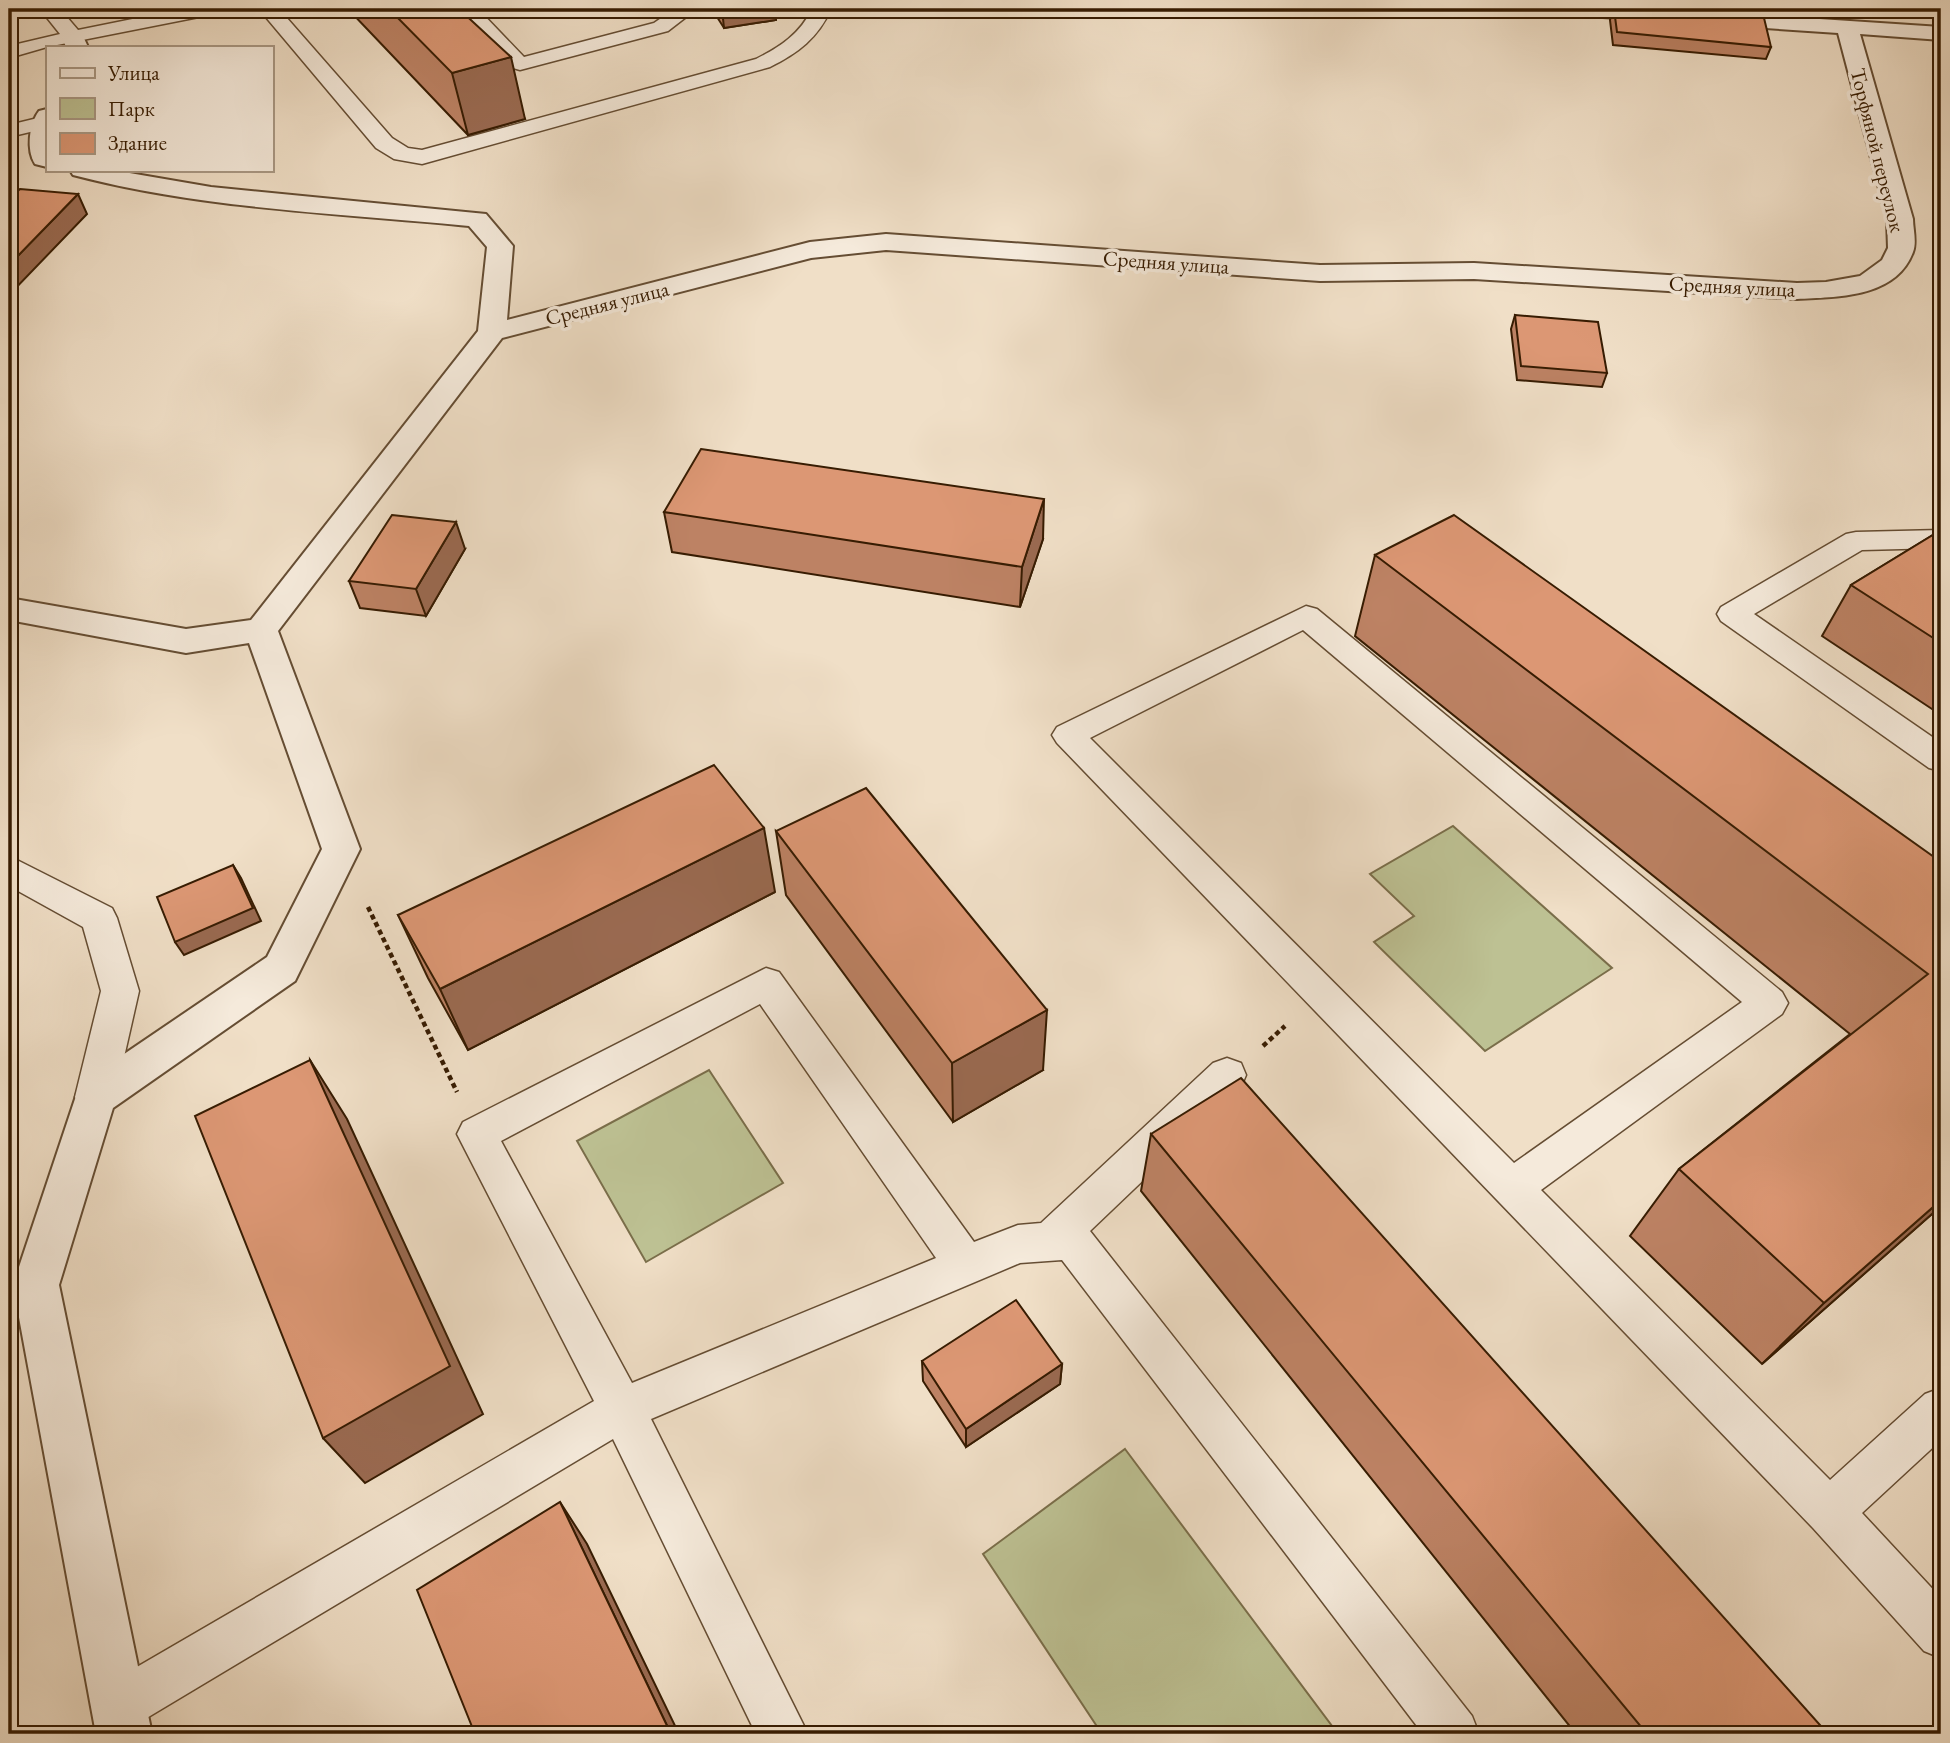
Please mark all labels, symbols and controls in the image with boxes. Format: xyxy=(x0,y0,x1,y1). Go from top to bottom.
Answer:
legend xyxy=(46,46,273,172)
text: Улица xyxy=(107,59,160,86)
street label: Торфяной переулок xyxy=(1845,65,1911,235)
text: Парк xyxy=(108,95,155,122)
text: Здание xyxy=(108,129,167,156)
street label: Средняя улица xyxy=(1102,244,1231,280)
street label: Средняя улица xyxy=(1668,269,1796,303)
street label: Средняя улица xyxy=(542,274,672,331)

